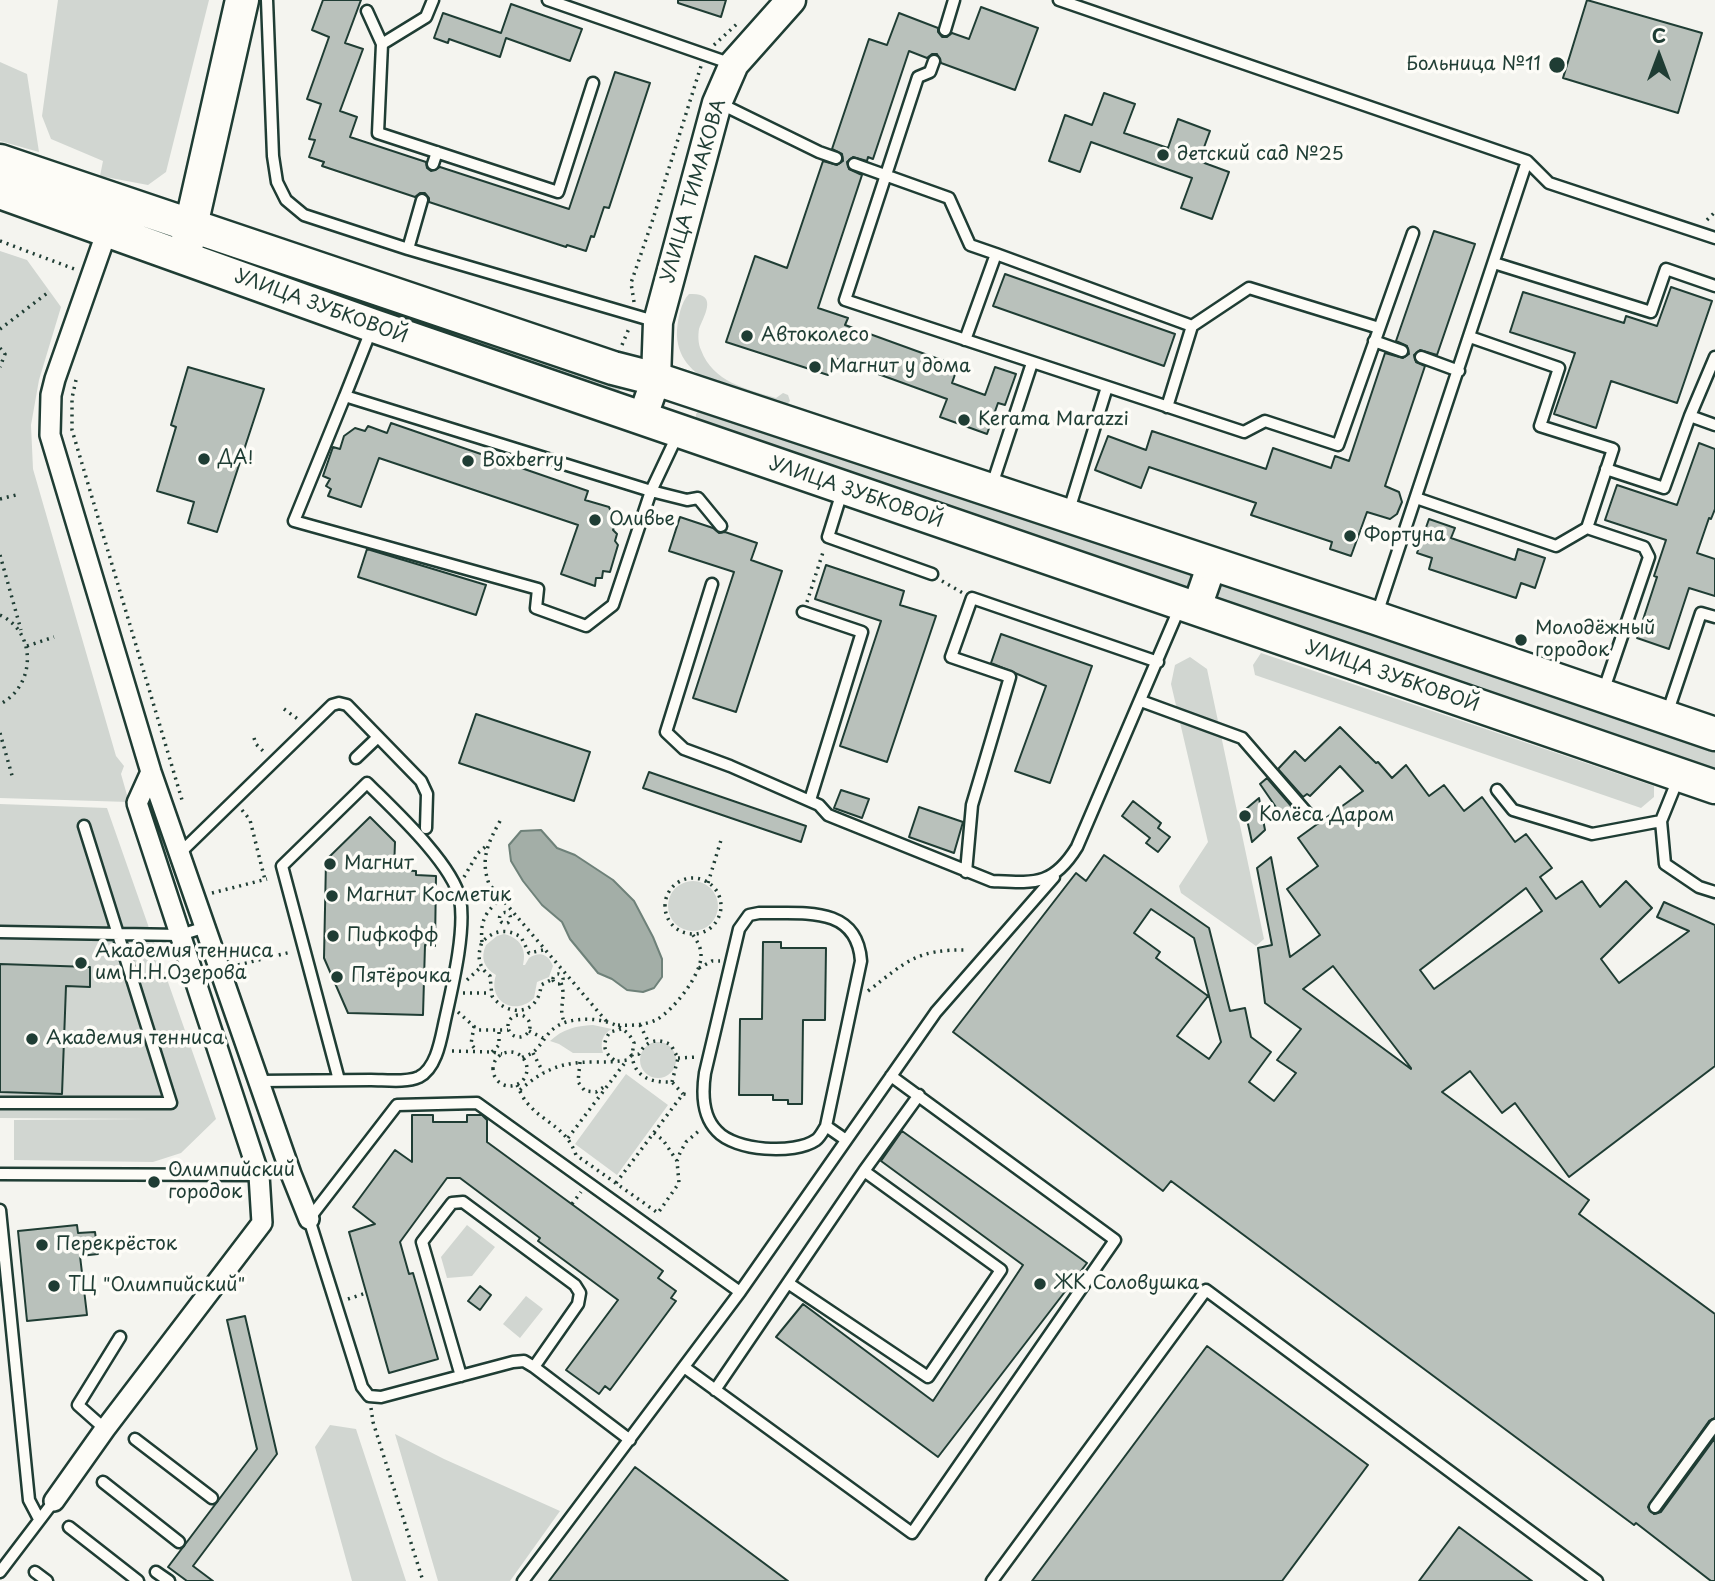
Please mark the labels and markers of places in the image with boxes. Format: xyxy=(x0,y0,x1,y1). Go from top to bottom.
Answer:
place label: Больница №11 xyxy=(1406,54,1541,76)
marker: Больница №11 xyxy=(1547,55,1567,75)
place label: детский сад №25 xyxy=(1177,144,1344,166)
marker: детский сад №25 xyxy=(1155,147,1171,163)
place label: Автоколесо xyxy=(761,325,869,347)
marker: Автоколесо xyxy=(739,328,755,344)
place label: Магнит у дома xyxy=(829,356,971,378)
marker: Магнит у дома xyxy=(807,359,823,375)
place label: Kerama Marazzi xyxy=(978,409,1129,431)
marker: Kerama Marazzi xyxy=(956,412,972,428)
place label: ДА! xyxy=(218,448,253,470)
place label: Boxberry xyxy=(482,450,564,472)
marker: ДА! xyxy=(196,451,212,467)
marker: Boxberry xyxy=(460,453,476,469)
place label: Оливье xyxy=(609,509,675,531)
marker: Оливье xyxy=(587,512,603,528)
place label: Фортуна xyxy=(1364,525,1445,547)
marker: Фортуна xyxy=(1342,528,1358,544)
place label: Молодёжный городок xyxy=(1535,618,1656,662)
marker: Молодёжный городок xyxy=(1513,632,1529,648)
place label: Колёса Даром xyxy=(1259,805,1394,827)
marker: Колёса Даром xyxy=(1237,808,1253,824)
place label: Магнит xyxy=(344,853,414,875)
marker: Магнит xyxy=(322,856,338,872)
place label: Магнит Косметик xyxy=(346,885,511,907)
marker: Магнит Косметик xyxy=(324,888,340,904)
place label: Пифкофф xyxy=(347,925,438,947)
marker: Пифкофф xyxy=(325,928,341,944)
place label: Академия тенниса им Н.Н.Озерова xyxy=(95,941,273,985)
marker: Академия тенниса им Н.Н.Озерова xyxy=(73,955,89,971)
place label: Пятёрочка xyxy=(351,966,452,988)
marker: Пятёрочка xyxy=(329,969,345,985)
place label: Академия тенниса xyxy=(46,1028,224,1050)
marker: Академия тенниса xyxy=(24,1031,40,1047)
place label: Олимпийский городок xyxy=(168,1160,295,1204)
marker: Олимпийский городок xyxy=(146,1174,162,1190)
place label: Перекрёсток xyxy=(56,1234,177,1256)
marker: Перекрёсток xyxy=(34,1237,50,1253)
place label: ЖК Соловушка xyxy=(1054,1273,1199,1295)
place label: ТЦ "Олимпийский" xyxy=(68,1275,245,1297)
marker: ЖК Соловушка xyxy=(1032,1276,1048,1292)
marker: ТЦ "Олимпийский" xyxy=(46,1278,62,1294)

